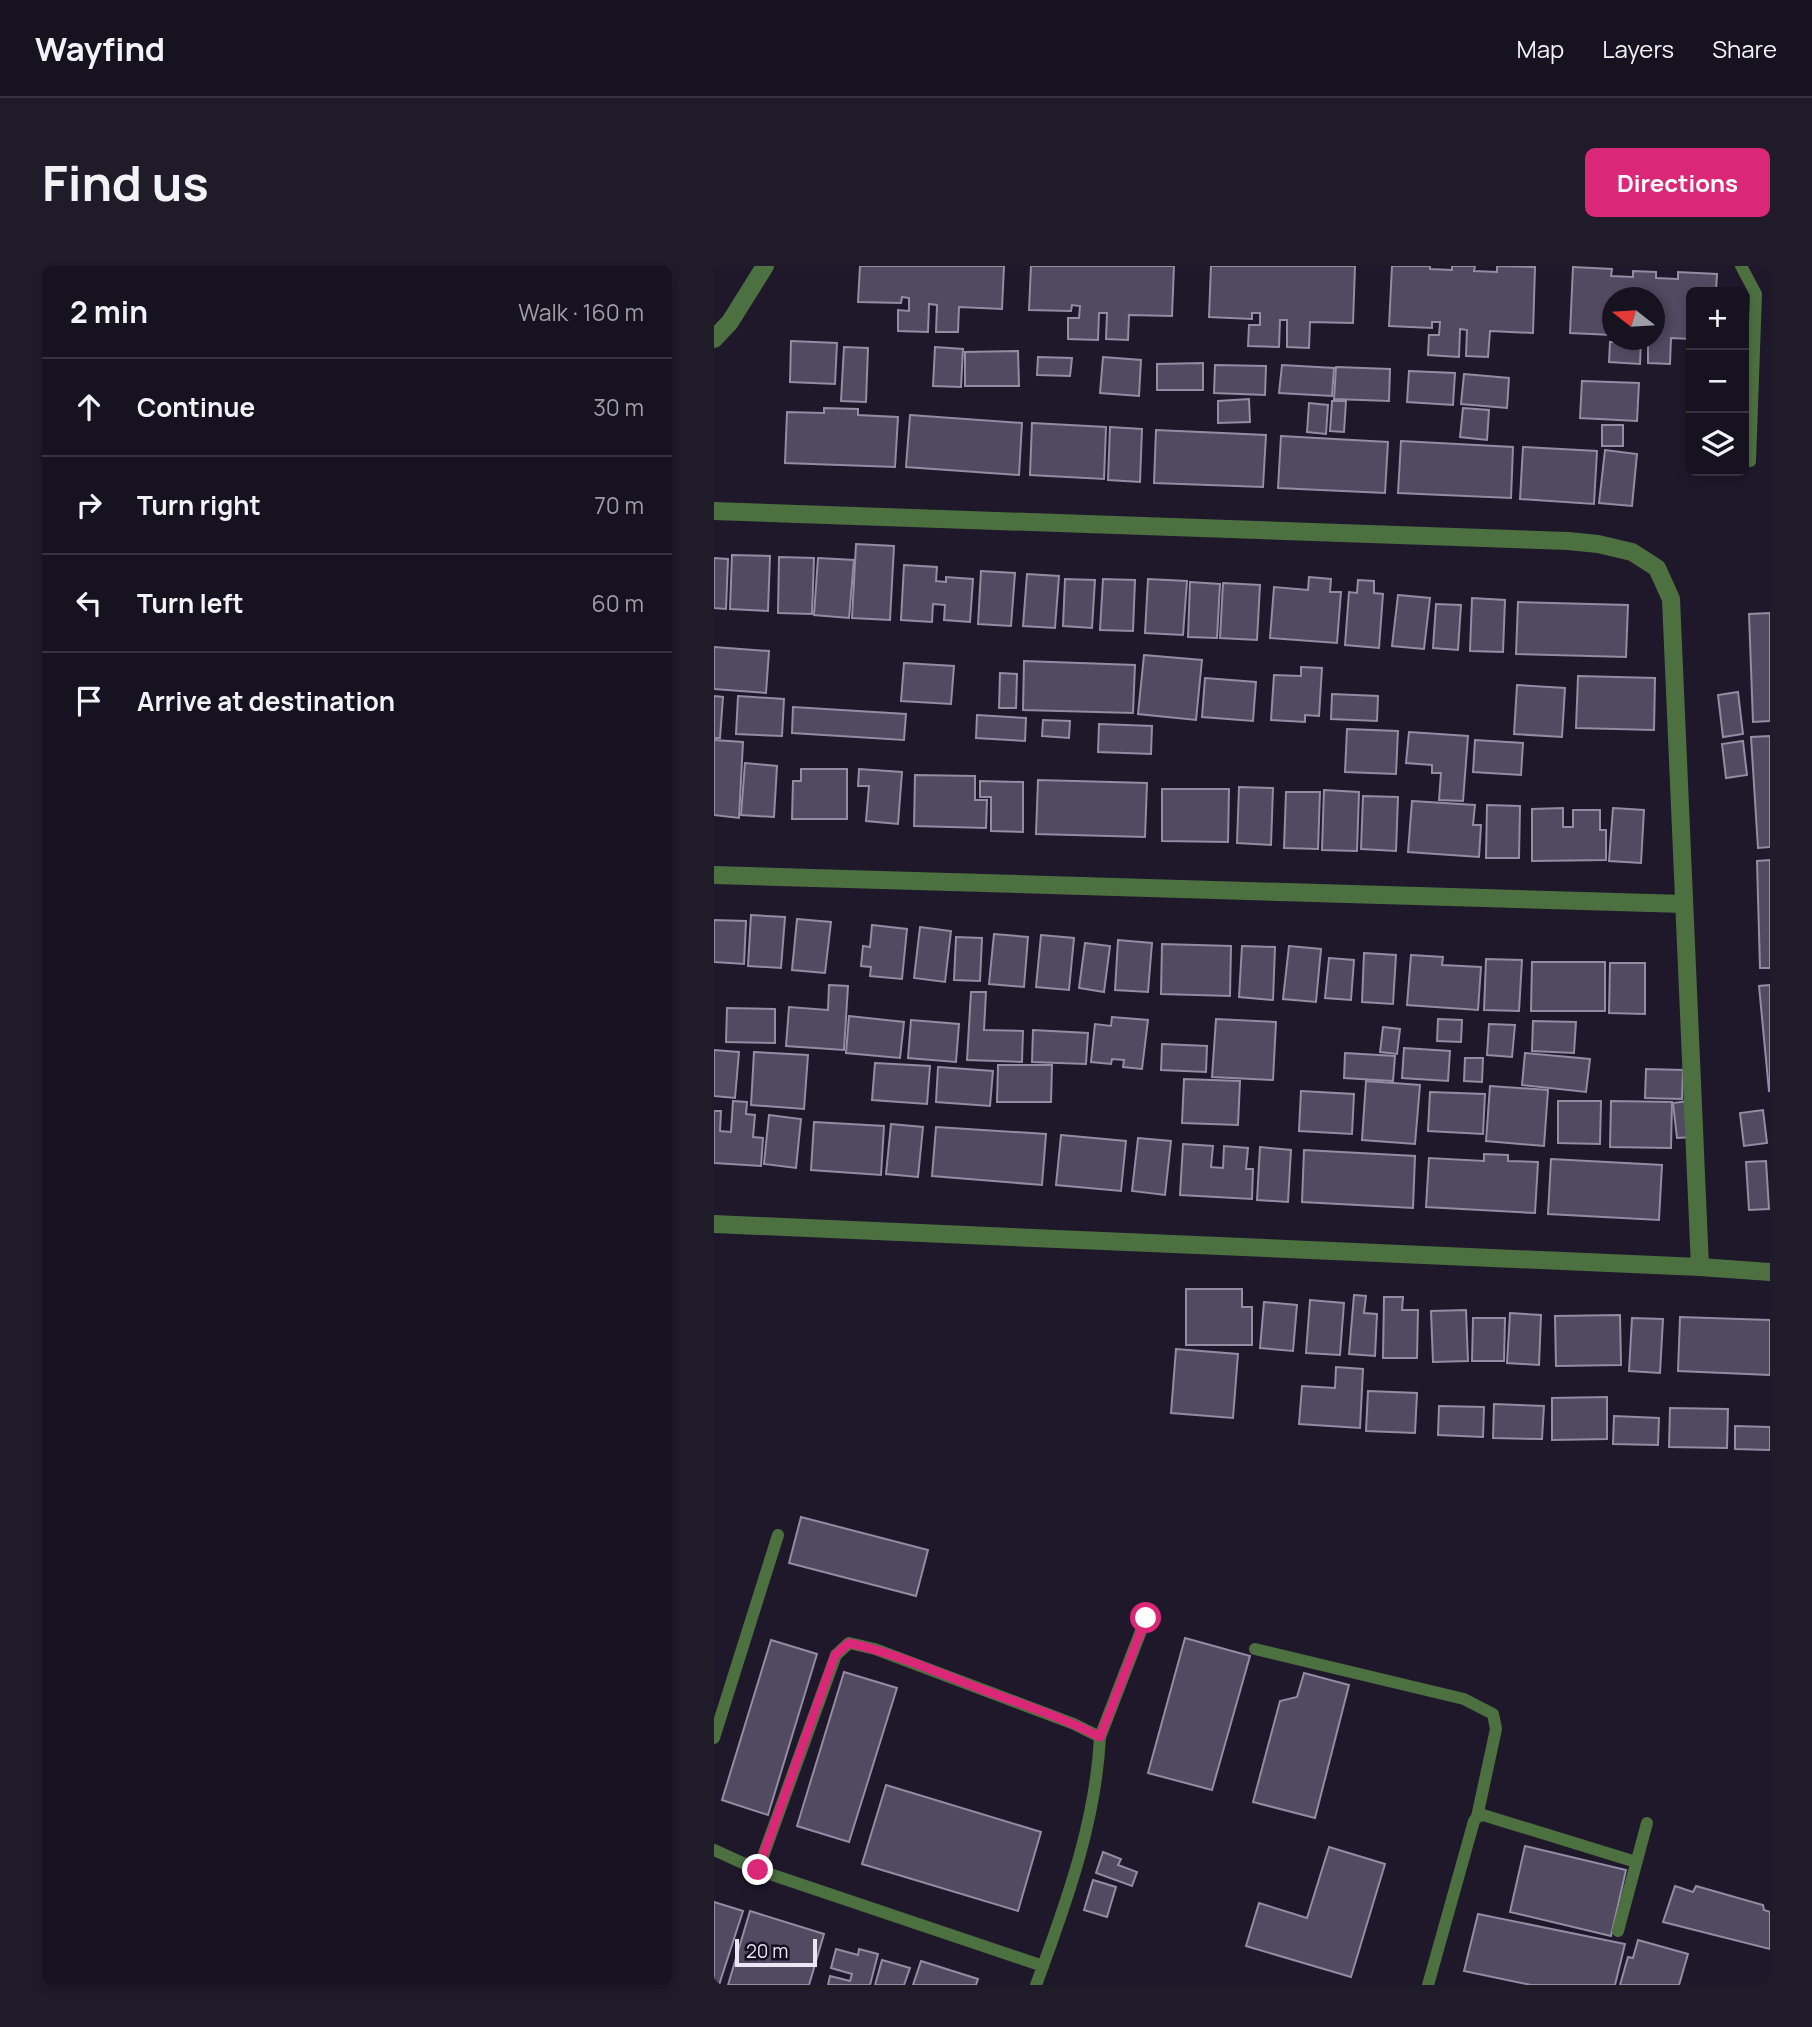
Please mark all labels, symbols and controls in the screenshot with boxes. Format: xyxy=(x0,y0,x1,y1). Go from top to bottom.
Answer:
text: Wayfind xyxy=(35,26,165,71)
text: Map xyxy=(1517,32,1564,65)
text: Layers xyxy=(1602,32,1674,65)
text: Share xyxy=(1712,32,1777,65)
button: Directions xyxy=(1585,148,1770,217)
text: Find us xyxy=(42,149,209,216)
north arrow xyxy=(1602,287,1665,350)
map controls xyxy=(1686,287,1749,476)
button: + xyxy=(1686,287,1749,350)
text: 2 min xyxy=(70,291,148,332)
text: Walk · 160 m xyxy=(518,296,644,328)
button: − xyxy=(1686,350,1749,413)
icon: ahead xyxy=(70,388,108,426)
text: Continue xyxy=(137,389,255,425)
text: 30 m xyxy=(593,391,644,423)
button: layers xyxy=(1686,413,1749,476)
icon: right xyxy=(70,486,108,524)
text: Turn right xyxy=(137,487,261,523)
text: 70 m xyxy=(594,489,644,521)
icon: left xyxy=(70,584,108,622)
text: Turn left xyxy=(137,585,244,621)
text: 60 m xyxy=(592,587,644,619)
icon: arrive xyxy=(70,682,108,720)
text: Arrive at destination xyxy=(137,683,395,719)
route start xyxy=(1130,1602,1161,1633)
route end xyxy=(742,1854,773,1885)
scale bar xyxy=(735,1936,817,1968)
text: 20 m xyxy=(746,1938,788,1964)

